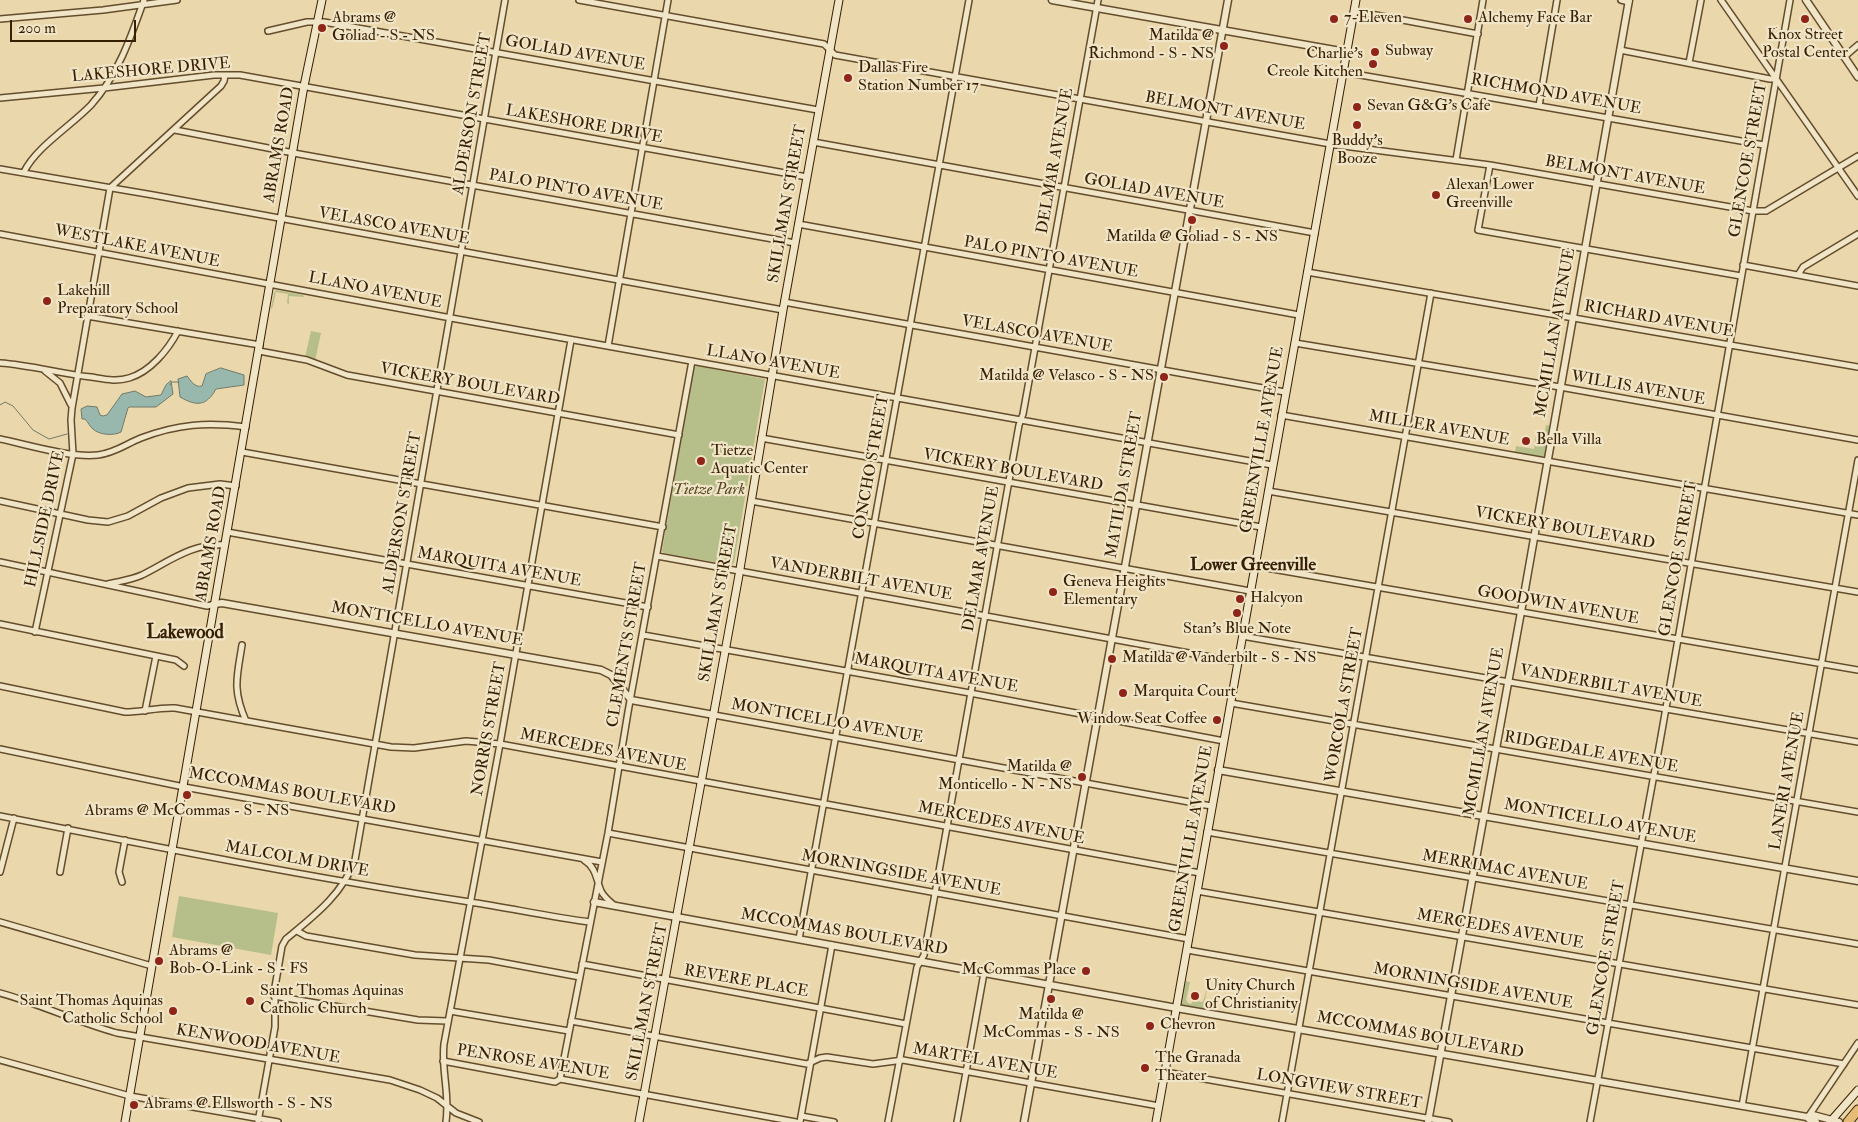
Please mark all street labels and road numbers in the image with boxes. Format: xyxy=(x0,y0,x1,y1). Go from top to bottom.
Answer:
street label: ALDERSON STREET xyxy=(449,32,497,196)
street label: GOLIAD AVENUE xyxy=(503,32,647,76)
street label: LAKESHORE DRIVE xyxy=(71,54,231,88)
street label: RICHMOND AVENUE xyxy=(1469,71,1643,119)
street label: GLENCOE STREET xyxy=(1726,81,1772,239)
street label: ABRAMS ROAD xyxy=(260,86,300,204)
street label: DELMAR AVENUE xyxy=(1034,87,1078,235)
street label: BELMONT AVENUE xyxy=(1143,88,1307,136)
street label: LAKESHORE DRIVE xyxy=(504,102,664,148)
street label: SKILLMAN STREET xyxy=(765,123,811,285)
street label: BELMONT AVENUE xyxy=(1543,152,1707,200)
street label: PALO PINTO AVENUE xyxy=(487,166,665,216)
street label: GOLIAD AVENUE xyxy=(1082,170,1226,214)
street label: VELASCO AVENUE xyxy=(317,204,471,250)
street label: WESTLAKE AVENUE xyxy=(53,222,221,272)
street label: PALO PINTO AVENUE xyxy=(962,233,1140,283)
street label: MCMILLAN AVENUE xyxy=(1532,247,1580,419)
street label: LLANO AVENUE xyxy=(307,269,443,313)
street label: RICHARD AVENUE xyxy=(1583,297,1735,343)
street label: VELASCO AVENUE xyxy=(960,312,1114,358)
street label: LLANO AVENUE xyxy=(705,342,841,384)
street label: GREENVILLE AVENUE xyxy=(1237,345,1289,535)
street label: VICKERY BOULEVARD xyxy=(379,360,561,410)
street label: WILLIS AVENUE xyxy=(1569,368,1707,410)
street label: CONCHO STREET xyxy=(850,393,894,541)
street label: MILLER AVENUE xyxy=(1367,407,1511,451)
street label: MATILDA STREET xyxy=(1103,410,1147,560)
street label: ALDERSON STREET xyxy=(379,431,427,595)
street label: VICKERY BOULEVARD xyxy=(922,446,1104,496)
street label: HILLSIDE DRIVE xyxy=(22,449,70,589)
street label: GLENCOE STREET xyxy=(1656,480,1702,638)
street label: ABRAMS ROAD xyxy=(192,485,232,603)
street label: DELMAR AVENUE xyxy=(960,485,1004,633)
street label: VICKERY BOULEVARD xyxy=(1474,504,1656,554)
street label: SKILLMAN STREET xyxy=(696,522,742,684)
street label: MARQUITA AVENUE xyxy=(415,544,583,592)
street label: VANDERBILT AVENUE xyxy=(768,554,954,606)
street label: CLEMENTS STREET xyxy=(604,561,652,729)
street label: GOODWIN AVENUE xyxy=(1476,582,1640,630)
street label: MONTICELLO AVENUE xyxy=(329,599,525,651)
street label: WORCOLA STREET xyxy=(1322,626,1368,784)
street label: MCMILLAN AVENUE xyxy=(1461,646,1509,818)
street label: MARQUITA AVENUE xyxy=(852,650,1020,698)
street label: NORRIS STREET xyxy=(469,660,511,798)
street label: VANDERBILT AVENUE xyxy=(1518,661,1704,713)
street label: MONTICELLO AVENUE xyxy=(729,696,925,748)
street label: LANERI AVENUE xyxy=(1766,710,1810,852)
street label: MERCEDES AVENUE xyxy=(518,725,688,777)
street label: RIDGEDALE AVENUE xyxy=(1502,728,1680,778)
street label: GREENVILLE AVENUE xyxy=(1166,744,1218,934)
street label: MCCOMMAS BOULEVARD xyxy=(187,764,397,820)
street label: MONTICELLO AVENUE xyxy=(1502,796,1698,848)
street label: MERCEDES AVENUE xyxy=(916,798,1086,850)
street label: MALCOLM DRIVE xyxy=(224,838,370,882)
street label: MORNINGSIDE AVENUE xyxy=(800,847,1002,901)
street label: MERRIMAC AVENUE xyxy=(1421,847,1589,895)
street label: GLENCOE STREET xyxy=(1584,879,1630,1037)
street label: MCCOMMAS BOULEVARD xyxy=(739,905,949,961)
street label: MERCEDES AVENUE xyxy=(1415,906,1585,954)
street label: SKILLMAN STREET xyxy=(623,922,673,1082)
street label: MORNINGSIDE AVENUE xyxy=(1372,960,1574,1014)
street label: REVERE PLACE xyxy=(682,962,810,1002)
street label: MCCOMMAS BOULEVARD xyxy=(1315,1008,1525,1064)
street label: KENWOOD AVENUE xyxy=(174,1021,342,1069)
street label: MARTEL AVENUE xyxy=(911,1040,1059,1084)
street label: PENROSE AVENUE xyxy=(455,1041,611,1085)
street label: LONGVIEW STREET xyxy=(1255,1066,1423,1114)

